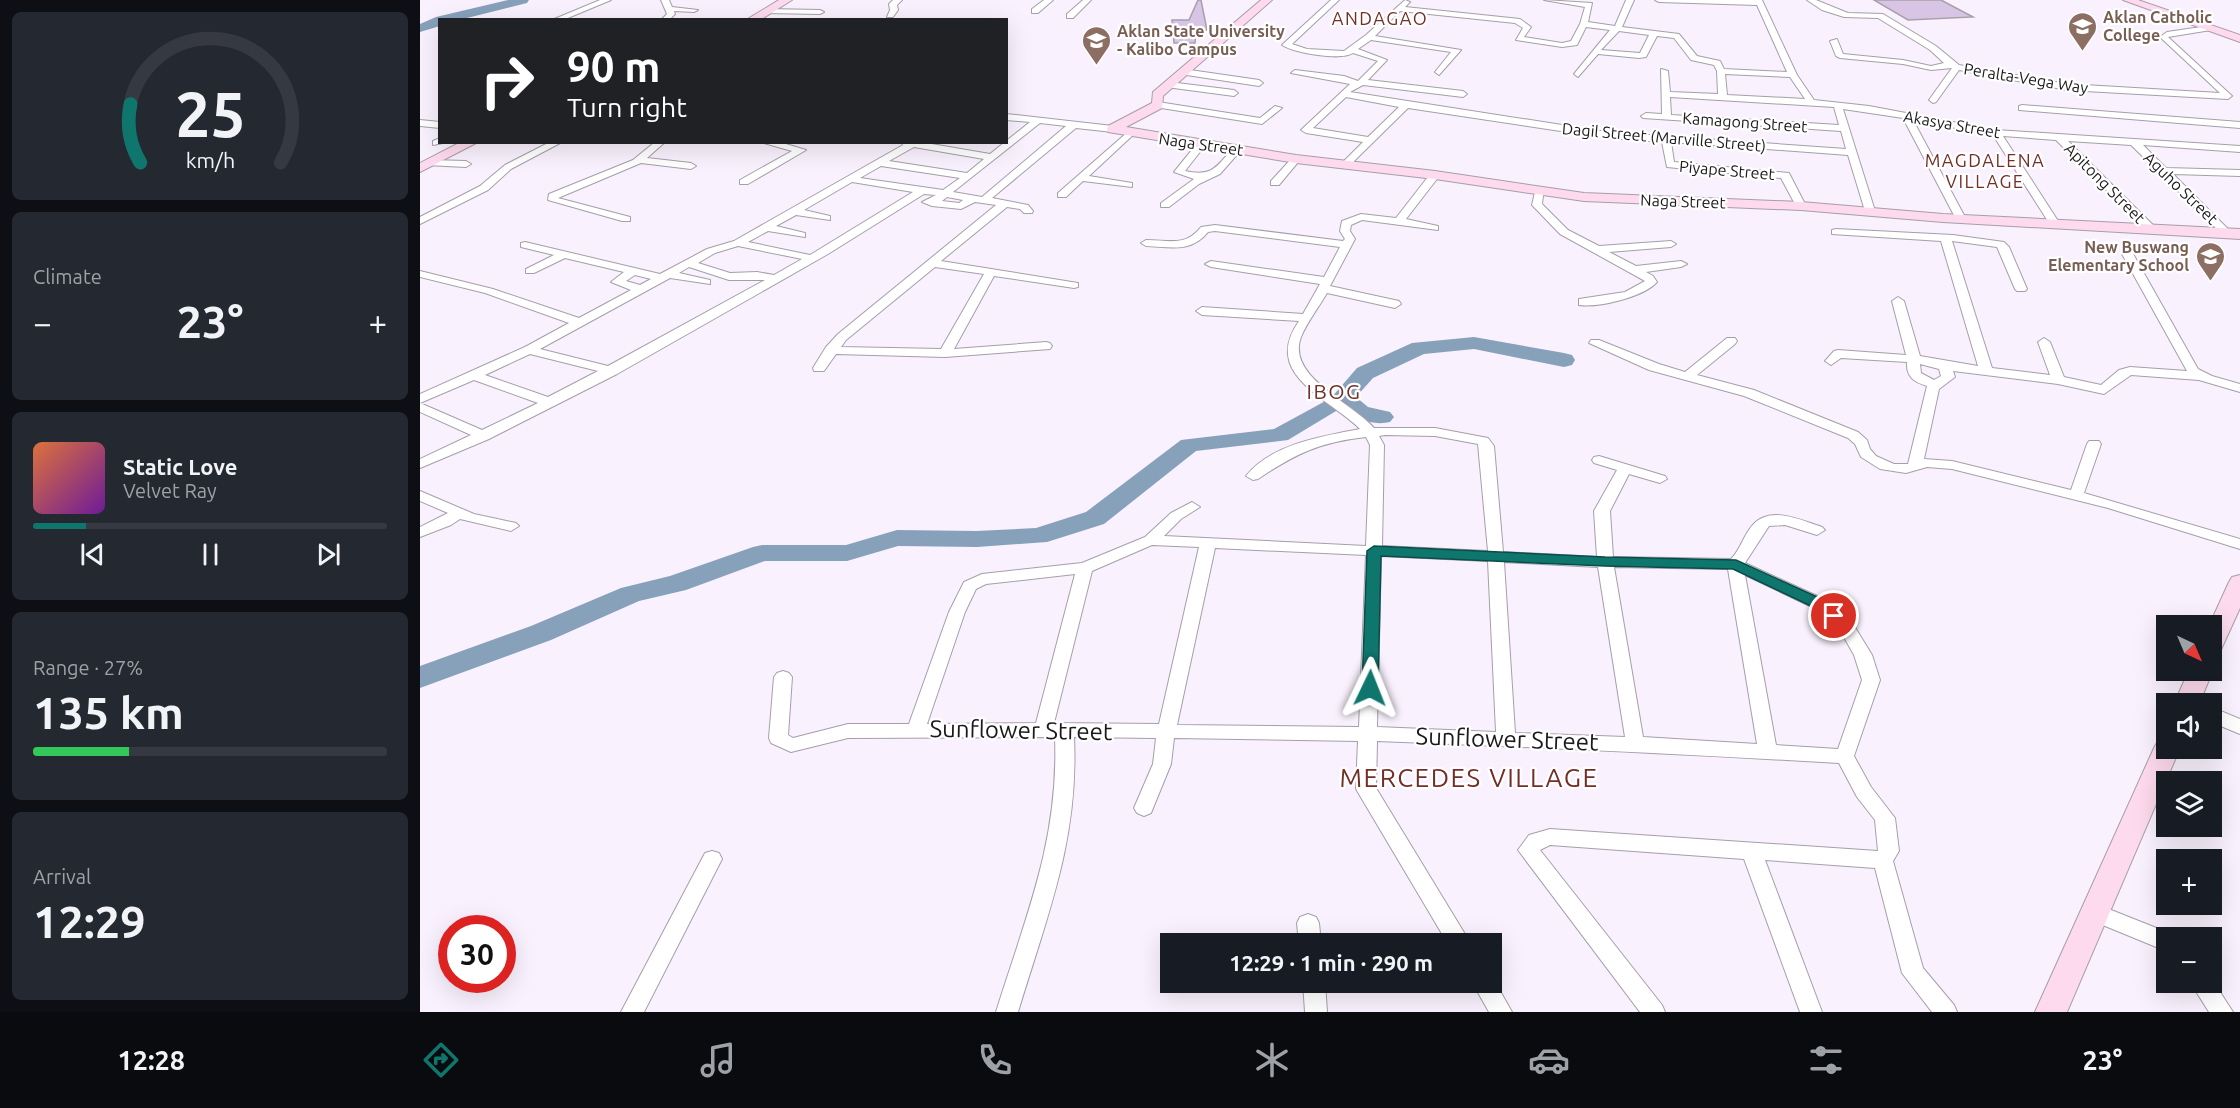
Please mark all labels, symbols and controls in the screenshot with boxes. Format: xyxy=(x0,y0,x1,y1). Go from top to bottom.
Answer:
district label: ANDAGAO xyxy=(1332,8,1428,28)
place label: Aklan Catholic College xyxy=(2103,8,2212,44)
school or university icon: Aklan Catholic College xyxy=(2066,10,2098,52)
place label: Aklan State University - Kalibo Campus xyxy=(1117,22,1285,58)
school or university icon: Aklan State University - Kalibo Campus xyxy=(1080,24,1112,66)
icon: right xyxy=(468,42,546,120)
text: 90 m xyxy=(567,43,661,90)
street label: Peralta-Vega Way xyxy=(1963,59,2090,97)
text: 25 xyxy=(175,79,245,149)
text: Turn right xyxy=(567,92,687,122)
street label: Akasya Street xyxy=(1902,107,2002,141)
street label: Kamagong Street xyxy=(1682,109,1809,135)
street label: Dagil Street (Marville Street) xyxy=(1561,119,1767,156)
street label: Naga Street xyxy=(1157,129,1245,159)
street label: Apitong Street xyxy=(2061,139,2149,227)
text: km/h xyxy=(185,148,235,172)
street label: Aguho Street xyxy=(2140,148,2222,228)
district label: MAGDALENA VILLAGE xyxy=(1925,150,2045,191)
street label: Piyape Street xyxy=(1678,157,1776,183)
street label: Naga Street xyxy=(1640,191,1727,212)
place label: New Buswang Elementary School xyxy=(2048,238,2189,274)
school or university icon: New Buswang Elementary School xyxy=(2194,240,2226,282)
text: Climate xyxy=(33,265,102,288)
text: 23° xyxy=(177,296,243,347)
text: − xyxy=(33,304,52,341)
text: + xyxy=(368,304,387,341)
district label: IBOG xyxy=(1307,379,1361,403)
text: Static Love xyxy=(123,454,238,479)
text: Velvet Ray xyxy=(123,479,217,502)
icon: previous xyxy=(76,538,109,571)
icon: pause xyxy=(194,538,227,571)
icon: next xyxy=(312,538,345,571)
pin xyxy=(1808,590,1859,641)
icon: arrive xyxy=(1817,599,1850,632)
north arrow xyxy=(2156,615,2222,681)
map controls xyxy=(2156,615,2222,993)
text: Range · 27% xyxy=(33,656,143,679)
position arrow xyxy=(1338,656,1402,720)
text: 135 km xyxy=(33,687,184,738)
button: sound xyxy=(2156,693,2222,759)
street label: Sunflower Street xyxy=(929,715,1113,745)
street label: Sunflower Street xyxy=(1415,722,1599,756)
district label: MERCEDES VILLAGE xyxy=(1339,763,1599,792)
button: layers xyxy=(2156,771,2222,837)
button: + xyxy=(2156,849,2222,915)
text: Arrival xyxy=(33,865,91,888)
text: 12:29 xyxy=(33,896,146,947)
speed limit sign: 30 xyxy=(438,915,516,993)
button: − xyxy=(2156,927,2222,993)
text: 12:29 · 1 min · 290 m xyxy=(1229,950,1433,975)
icon: directions xyxy=(420,1039,462,1081)
icon: music xyxy=(697,1039,739,1081)
icon: phone xyxy=(974,1039,1016,1081)
icon: climate xyxy=(1251,1039,1293,1081)
icon: car xyxy=(1528,1039,1570,1081)
icon: filters xyxy=(1805,1039,1847,1081)
text: 12:28 xyxy=(118,1045,185,1075)
text: 23° xyxy=(2082,1045,2122,1075)

